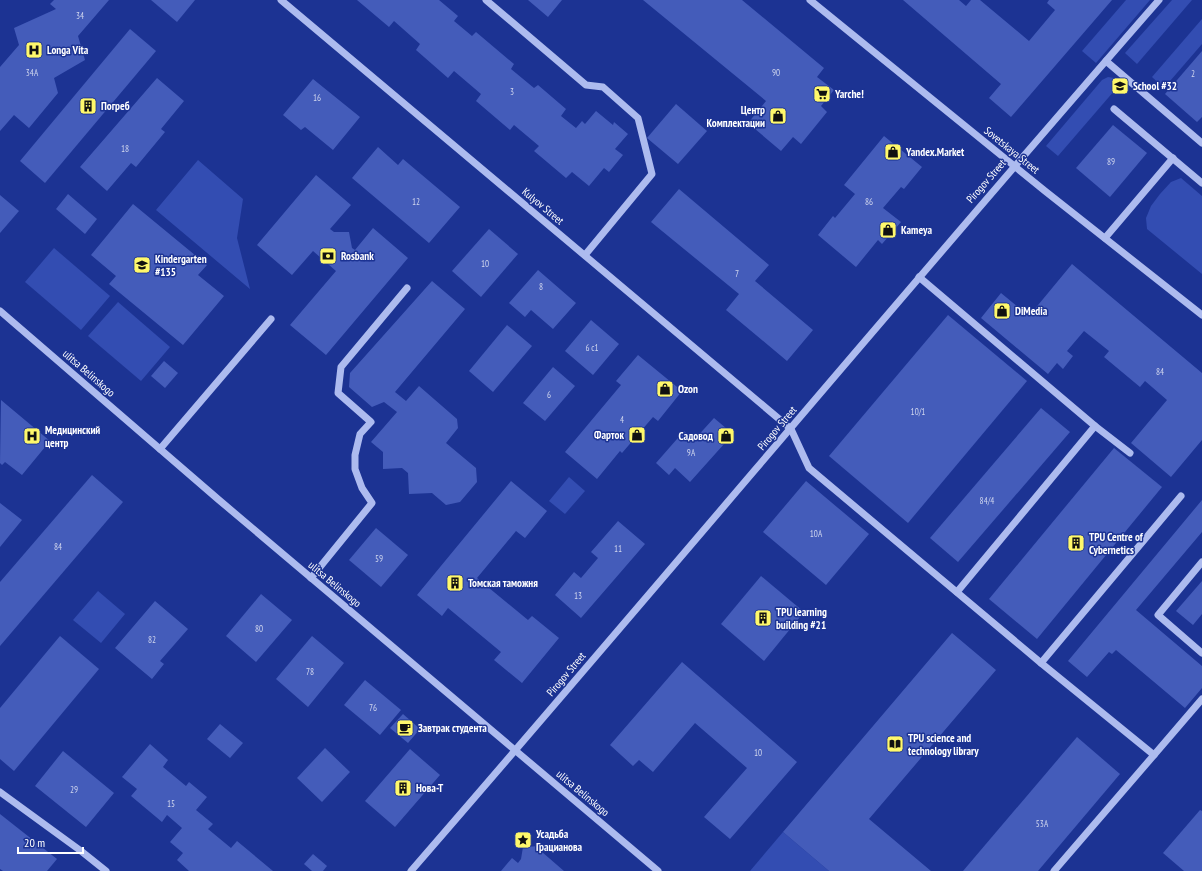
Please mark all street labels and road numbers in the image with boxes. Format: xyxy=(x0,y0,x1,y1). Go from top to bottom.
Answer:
street label: Sovetskaya Street xyxy=(981,123,1043,177)
street label: Pirogov Street xyxy=(963,156,1009,206)
street label: Kulyov Street xyxy=(519,184,567,228)
street label: ulitsa Belinskogo xyxy=(60,346,118,400)
street label: Pirogov Street xyxy=(754,403,800,453)
street label: ulitsa Belinskogo xyxy=(306,558,365,610)
street label: Pirogov Street xyxy=(543,649,589,699)
street label: ulitsa Belinskogo xyxy=(554,767,613,819)

